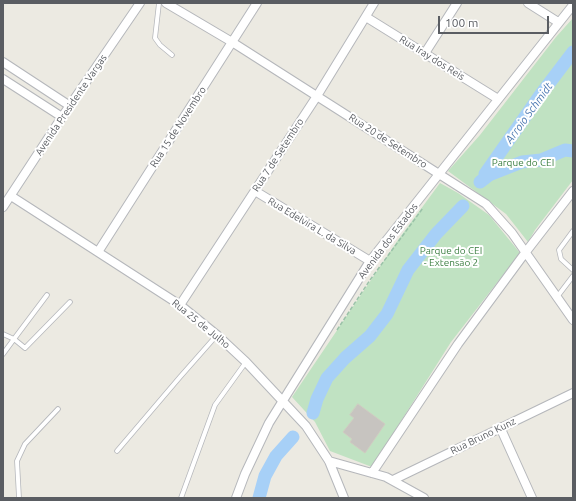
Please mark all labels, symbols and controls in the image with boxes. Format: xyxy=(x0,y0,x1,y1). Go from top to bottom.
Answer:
scale bar xyxy=(440,8,551,34)
text: 100 m xyxy=(445,16,478,29)
street label: Rua Iray dos Reis xyxy=(397,33,467,83)
street label: Avenida Presidente Vargas xyxy=(33,52,109,158)
water label: Arroio Schmidt xyxy=(503,80,555,146)
street label: Rua 15 de Novembro xyxy=(147,84,209,170)
street label: Rua 20 de Setembro xyxy=(347,111,429,171)
street label: Rua 7 de Setembro xyxy=(250,116,306,194)
park label: Parque do CEI xyxy=(492,157,554,169)
street label: Rua Edelvira L. da Silva xyxy=(266,195,358,257)
street label: Avenida dos Estados xyxy=(356,201,420,281)
park label: Parque do CEI - Extensão 2 xyxy=(420,245,482,268)
street label: Rua 25 de Julho xyxy=(169,297,233,351)
street label: Rua Bruno Kunz xyxy=(448,415,518,457)

